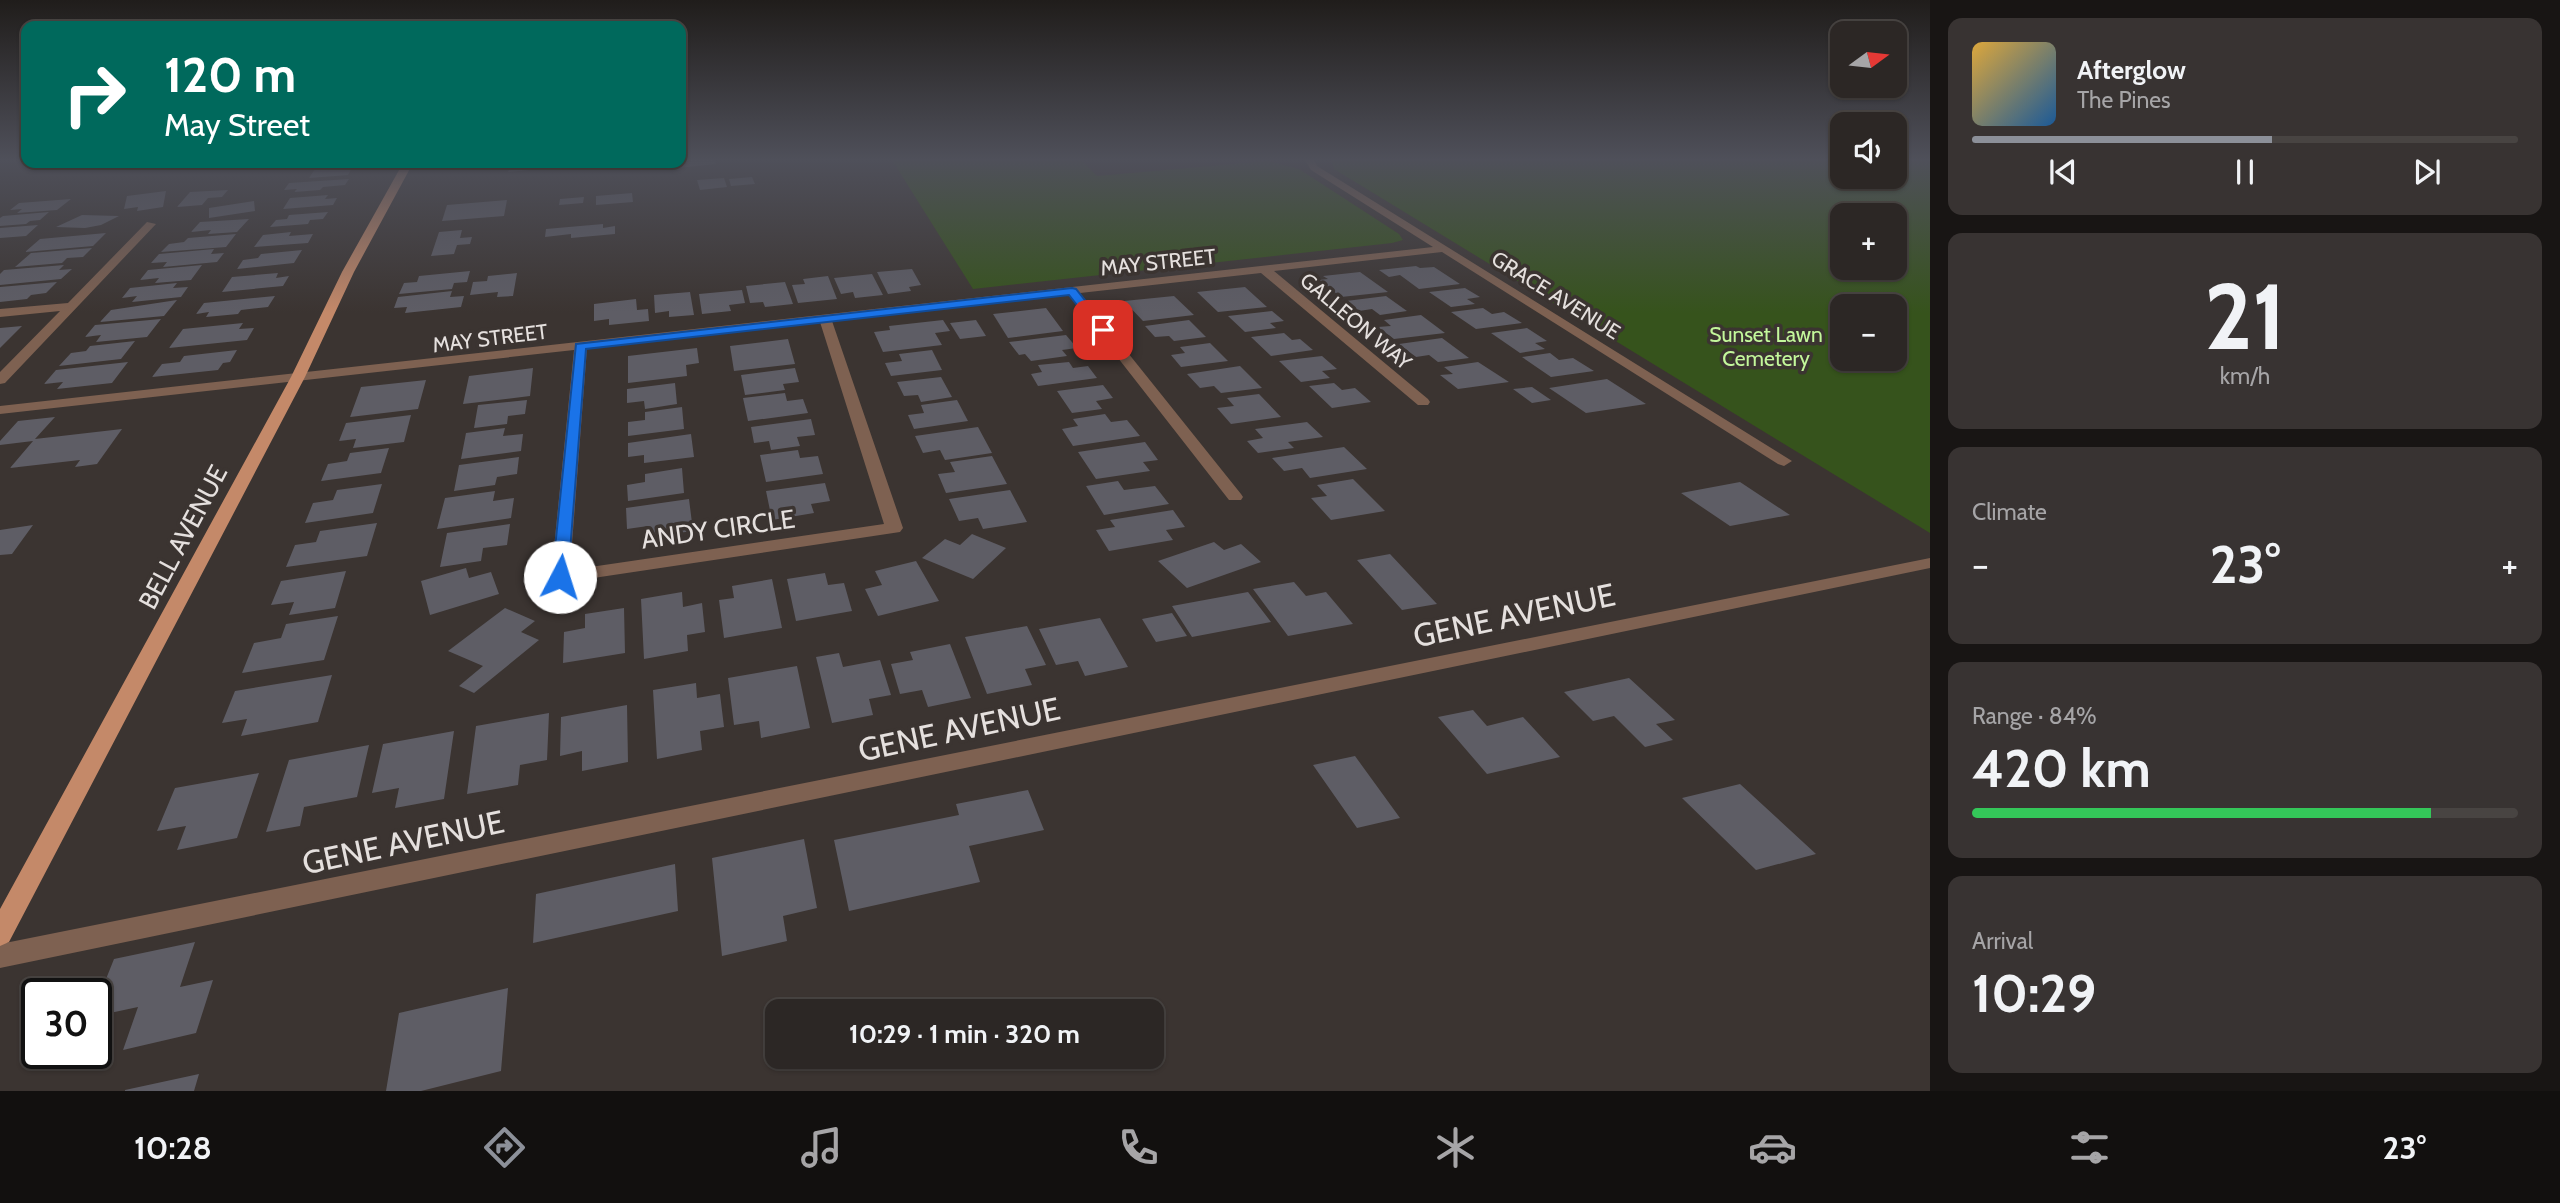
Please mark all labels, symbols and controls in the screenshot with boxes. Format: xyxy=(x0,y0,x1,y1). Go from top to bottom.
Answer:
north arrow xyxy=(1830,21,1908,98)
map controls xyxy=(1830,21,1907,371)
text: 120 m xyxy=(164,45,296,104)
icon: right xyxy=(49,49,140,140)
text: Afterglow xyxy=(2077,54,2186,86)
text: The Pines xyxy=(2077,86,2171,114)
text: May Street xyxy=(164,105,310,144)
button: sound xyxy=(1830,112,1907,189)
icon: previous xyxy=(2044,153,2082,191)
icon: pause xyxy=(2226,153,2264,191)
icon: next xyxy=(2408,153,2446,191)
button: + xyxy=(1830,203,1907,280)
street label: MAY STREET xyxy=(1099,244,1217,280)
street label: GRACE AVENUE xyxy=(1487,246,1625,344)
text: 21 xyxy=(2204,261,2286,372)
street label: GALLEON WAY xyxy=(1295,267,1418,376)
button: − xyxy=(1830,294,1907,371)
pin xyxy=(1073,300,1133,360)
icon: arrive xyxy=(1084,311,1122,349)
street label: MAY STREET xyxy=(431,319,549,357)
park label: Sunset Lawn Cemetery xyxy=(1709,322,1823,371)
text: km/h xyxy=(2220,362,2270,390)
street label: BELL AVENUE xyxy=(132,460,234,614)
text: Climate xyxy=(1972,498,2047,526)
street label: ANDY CIRCLE xyxy=(639,502,797,556)
text: 23° xyxy=(2210,533,2280,596)
position arrow xyxy=(523,540,597,614)
text: − xyxy=(1972,541,1989,588)
text: + xyxy=(2501,541,2518,588)
street label: GENE AVENUE xyxy=(1409,575,1619,655)
street label: GENE AVENUE xyxy=(854,689,1064,769)
text: Range · 84% xyxy=(1972,702,2097,730)
text: 420 km xyxy=(1972,737,2151,800)
street label: GENE AVENUE xyxy=(298,802,508,882)
text: Arrival xyxy=(1972,927,2033,955)
text: 10:29 xyxy=(1972,962,2096,1025)
speed limit sign: 30 xyxy=(21,978,112,1069)
text: 10:29 · 1 min · 320 m xyxy=(849,1018,1080,1050)
icon: directions xyxy=(480,1123,529,1172)
icon: music xyxy=(797,1123,846,1172)
icon: phone xyxy=(1114,1123,1163,1172)
icon: climate xyxy=(1431,1123,1480,1172)
icon: car xyxy=(1748,1123,1797,1172)
icon: filters xyxy=(2065,1123,2114,1172)
text: 10:28 xyxy=(134,1128,212,1167)
text: 23° xyxy=(2382,1128,2426,1167)

